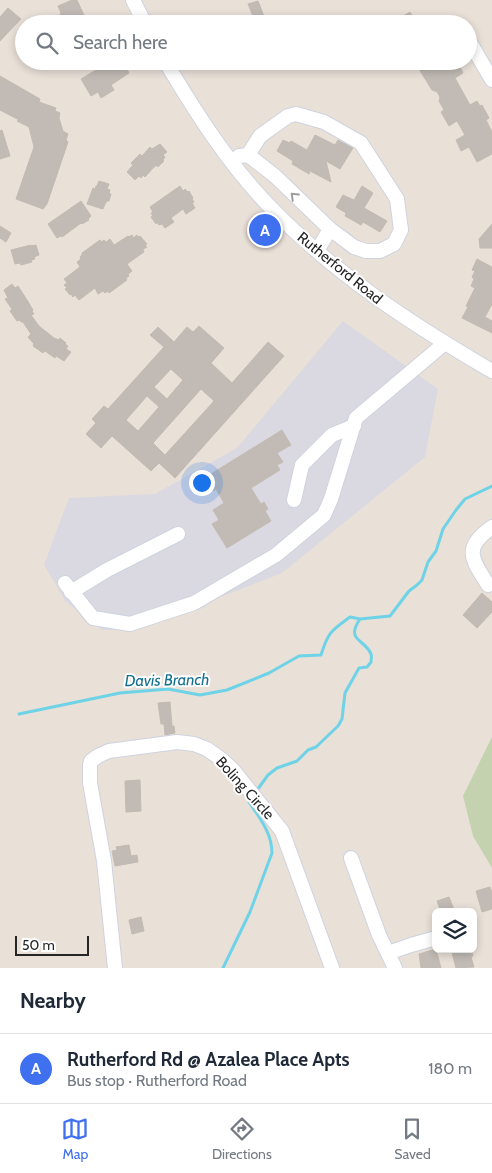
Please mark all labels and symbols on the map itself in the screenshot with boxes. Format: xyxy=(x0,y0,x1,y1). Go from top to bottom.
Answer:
one-way arrow xyxy=(291,192,300,201)
pin: A xyxy=(249,211,281,249)
street label: Rutherford Road xyxy=(294,228,386,308)
your location xyxy=(189,470,215,496)
water label: Davis Branch xyxy=(125,670,209,690)
street label: Boling Circle xyxy=(212,753,278,823)
scale bar xyxy=(15,933,89,956)

